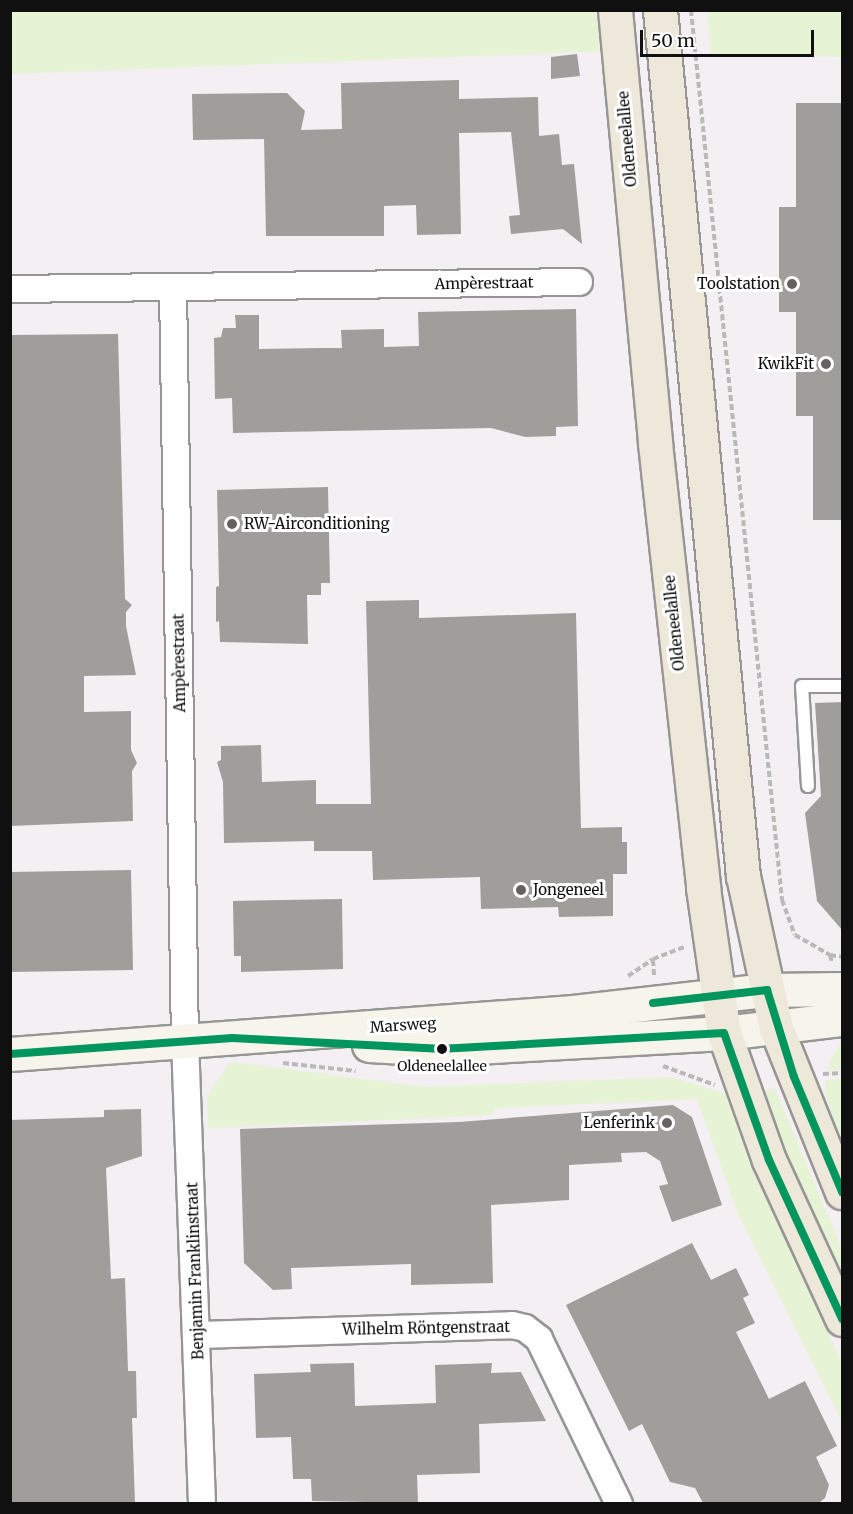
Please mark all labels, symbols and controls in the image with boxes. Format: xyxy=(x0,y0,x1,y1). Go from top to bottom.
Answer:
scale bar xyxy=(643,18,817,56)
text: 50 m xyxy=(651,29,695,52)
street label: Oldeneelallee xyxy=(614,90,640,188)
street label: Ampèrestraat xyxy=(434,273,534,293)
place label: Toolstation xyxy=(697,275,780,293)
marker: Toolstation xyxy=(785,277,799,291)
place label: KwikFit xyxy=(758,355,814,373)
marker: KwikFit xyxy=(819,357,833,371)
place label: RW-Airconditioning xyxy=(244,515,390,533)
marker: RW-Airconditioning xyxy=(225,517,239,531)
street label: Oldeneelallee xyxy=(660,574,688,672)
street label: Ampèrestraat xyxy=(169,613,189,713)
place label: Jongeneel xyxy=(533,881,604,899)
marker: Jongeneel xyxy=(514,883,528,897)
street label: Marsweg xyxy=(369,1014,437,1036)
marker: Oldeneelallee xyxy=(436,1043,448,1055)
place label: Oldeneelallee xyxy=(397,1058,487,1074)
place label: Lenferink xyxy=(583,1114,655,1132)
marker: Lenferink xyxy=(660,1116,674,1130)
street label: Benjamin Franklinstraat xyxy=(183,1182,207,1360)
street label: Wilhelm Röntgenstraat xyxy=(342,1318,510,1338)

